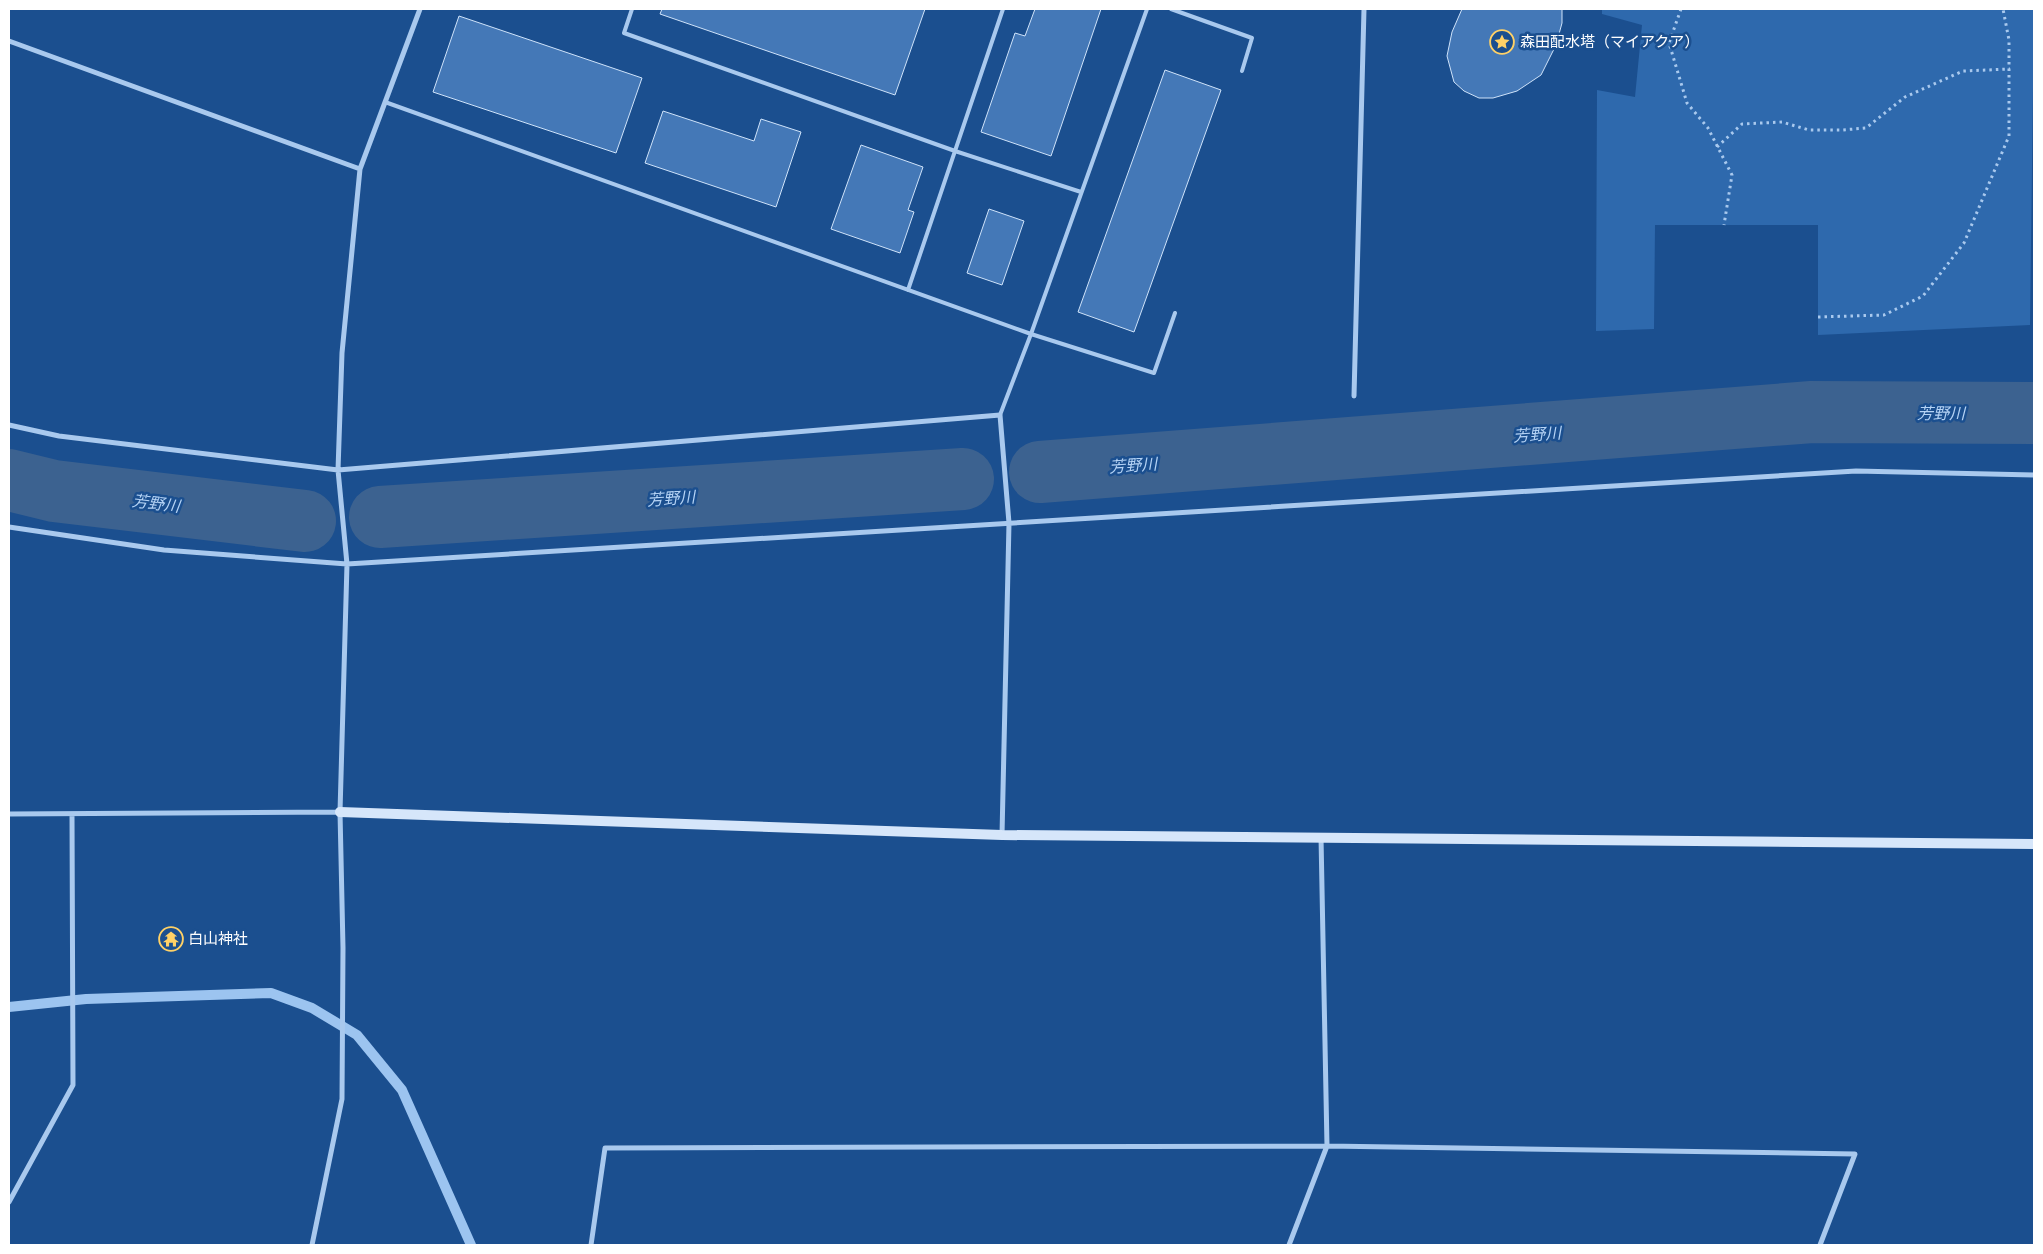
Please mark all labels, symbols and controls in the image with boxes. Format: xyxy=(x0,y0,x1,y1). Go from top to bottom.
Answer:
place icon: 森田配水塔（マイアクア） xyxy=(1489,29,1515,55)
place label: 森田配水塔（マイアクア） xyxy=(1520,32,1699,51)
water label: 芳野川 xyxy=(1917,403,1967,423)
water label: 芳野川 xyxy=(1512,422,1564,446)
water label: 芳野川 xyxy=(1108,453,1160,477)
water label: 芳野川 xyxy=(646,486,698,510)
water label: 芳野川 xyxy=(131,490,183,516)
temple icon: 白山神社 xyxy=(158,926,184,952)
place label: 白山神社 xyxy=(188,929,248,948)

